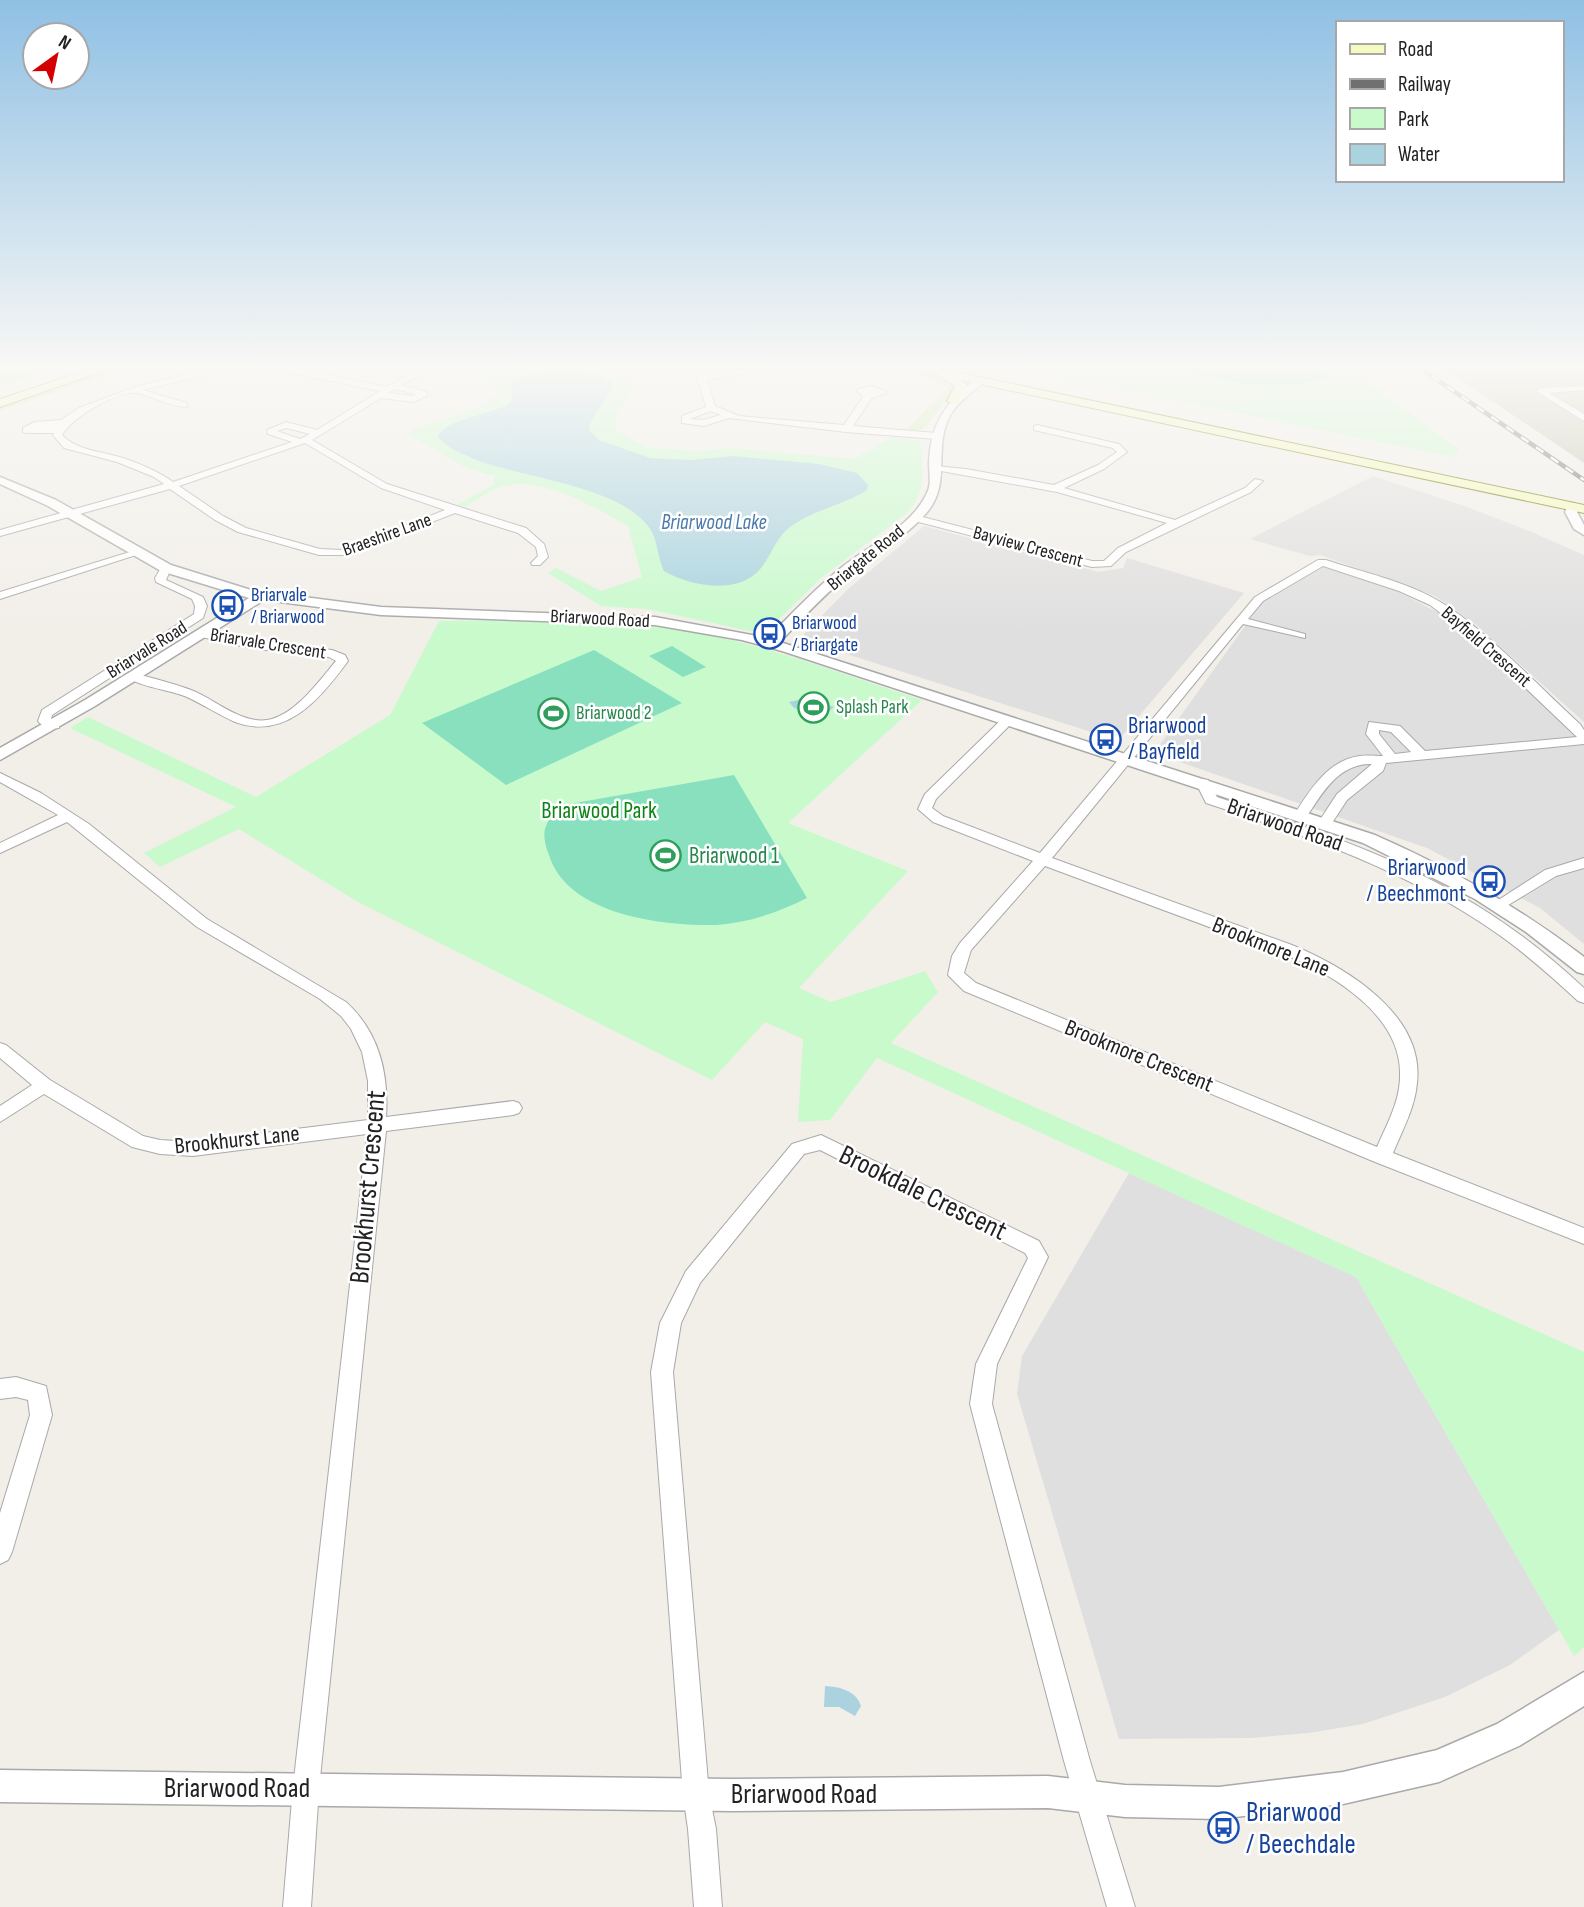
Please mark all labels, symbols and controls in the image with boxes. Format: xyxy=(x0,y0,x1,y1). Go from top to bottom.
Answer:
north arrow xyxy=(21,21,91,91)
legend xyxy=(1336,21,1563,182)
text: N xyxy=(54,31,75,55)
text: Road xyxy=(1398,37,1433,62)
text: Railway xyxy=(1398,72,1451,97)
text: Park xyxy=(1398,107,1429,132)
text: Water xyxy=(1398,142,1440,167)
street label: Braeshire Lane xyxy=(339,508,435,562)
water label: Briarwood Lake xyxy=(661,510,767,535)
street label: Briargate Road xyxy=(823,520,909,596)
street label: Bayview Crescent xyxy=(970,521,1086,573)
place label: Briarvale / Briarwood xyxy=(251,584,324,629)
bus stop icon: Briarvale / Briarwood xyxy=(211,589,245,623)
street label: Bayfield Crescent xyxy=(1436,602,1536,692)
street label: Briarwood Road xyxy=(550,605,650,633)
place label: Briarwood / Briargate xyxy=(792,612,858,657)
street label: Briarvale Road xyxy=(102,616,192,684)
bus stop icon: Briarwood / Briargate xyxy=(752,617,786,651)
street label: Briarvale Crescent xyxy=(208,623,328,665)
sports icon: Splash Park xyxy=(796,690,830,724)
sports icon: Briarwood 2 xyxy=(536,696,570,730)
place label: Splash Park xyxy=(836,696,909,719)
place label: Briarwood 2 xyxy=(576,702,652,725)
place label: Briarwood / Bayfield xyxy=(1128,712,1206,766)
bus stop icon: Briarwood / Bayfield xyxy=(1088,722,1122,756)
street label: Briarwood Road xyxy=(1224,792,1346,858)
park label: Briarwood Park xyxy=(541,797,657,825)
sports icon: Briarwood 1 xyxy=(649,839,683,873)
place label: Briarwood 1 xyxy=(689,842,779,870)
place label: Briarwood / Beechmont xyxy=(1367,854,1466,908)
bus stop icon: Briarwood / Beechmont xyxy=(1472,864,1506,898)
street label: Brookmore Lane xyxy=(1208,911,1334,983)
street label: Brookmore Crescent xyxy=(1061,1013,1217,1099)
street label: Brookhurst Crescent xyxy=(343,1089,393,1285)
street label: Brookhurst Lane xyxy=(173,1120,301,1160)
street label: Brookdale Crescent xyxy=(834,1138,1012,1248)
street label: Briarwood Road xyxy=(164,1772,310,1805)
street label: Briarwood Road xyxy=(731,1778,877,1811)
place label: Briarwood / Beechdale xyxy=(1246,1796,1356,1861)
bus stop icon: Briarwood / Beechdale xyxy=(1206,1811,1240,1845)

